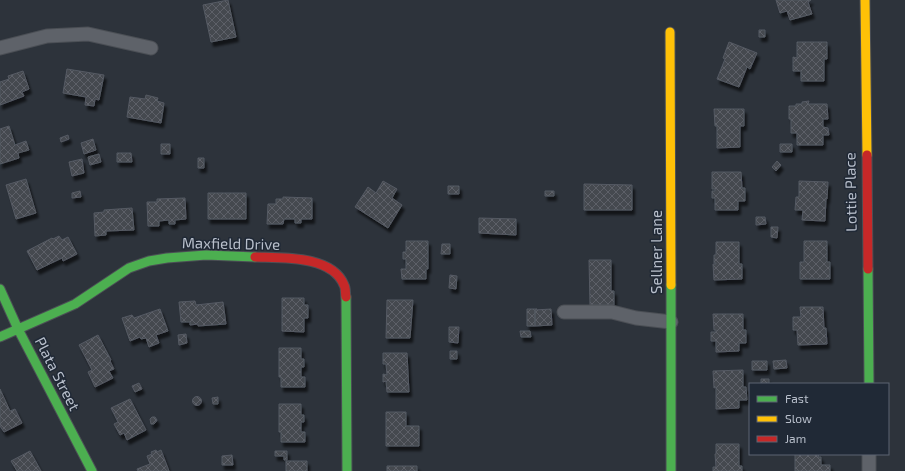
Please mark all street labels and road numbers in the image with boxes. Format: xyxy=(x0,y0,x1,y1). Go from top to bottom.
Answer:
street label: Lottie Place xyxy=(840,152,860,232)
street label: Sellner Lane xyxy=(647,210,665,294)
street label: Maxfield Drive xyxy=(182,233,280,253)
street label: Plata Street xyxy=(32,334,84,414)

